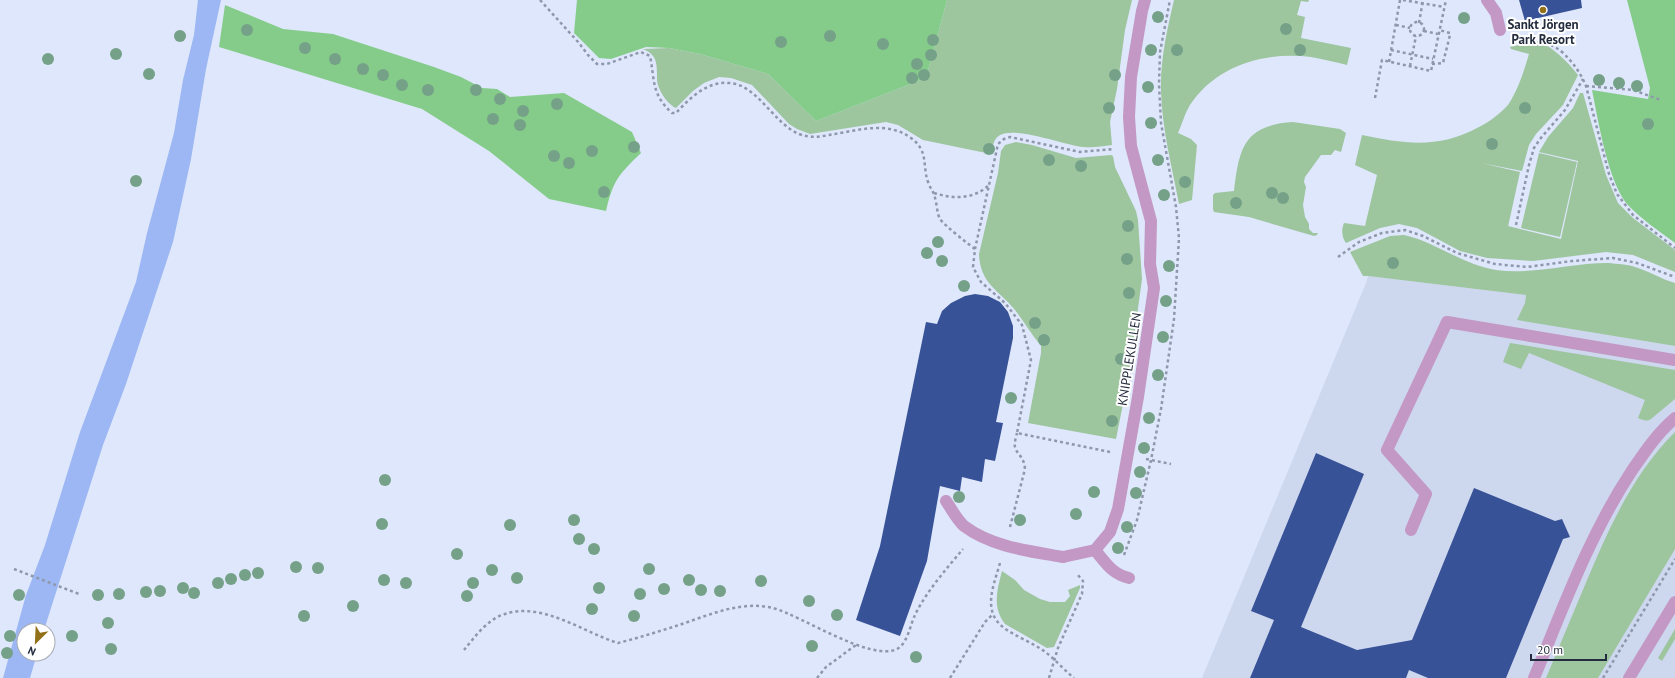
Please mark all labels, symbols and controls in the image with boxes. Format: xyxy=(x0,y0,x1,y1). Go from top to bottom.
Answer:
marker: Sankt Jörgen Park Resort xyxy=(1538,5,1548,15)
place label: Sankt Jörgen Park Resort xyxy=(1507,16,1579,48)
street label: KNIPPLEKULLEN xyxy=(1114,311,1145,407)
north arrow xyxy=(16,622,56,662)
scale bar xyxy=(1531,636,1606,662)
text: 20 m xyxy=(1537,642,1563,657)
text: N xyxy=(26,643,38,659)

